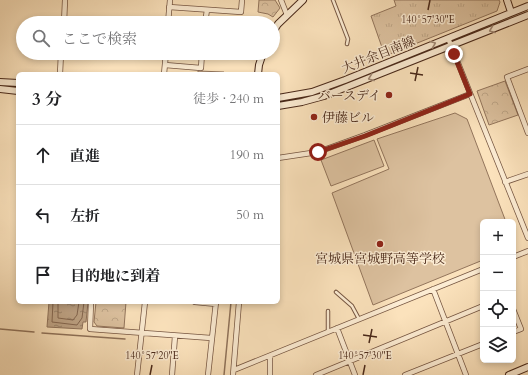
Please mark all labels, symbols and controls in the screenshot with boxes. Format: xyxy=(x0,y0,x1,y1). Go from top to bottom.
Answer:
text: 140°57'30"E xyxy=(401,13,455,27)
search box xyxy=(16,16,280,60)
one-way arrow xyxy=(488,25,495,33)
icon: search xyxy=(30,27,52,49)
text: ここで検索 xyxy=(62,29,137,49)
street label: 大井余目南線 xyxy=(339,32,418,78)
one-way arrow xyxy=(429,41,437,49)
route end xyxy=(445,45,463,63)
one-way arrow xyxy=(368,73,375,81)
place label: バースデイ xyxy=(318,87,381,105)
text: 3 分 xyxy=(32,88,62,111)
text: 徒歩 · 240 m xyxy=(193,90,264,108)
marker: バースデイ xyxy=(384,90,394,100)
place label: 伊藤ビル xyxy=(322,109,374,127)
marker: 伊藤ビル xyxy=(309,112,319,122)
route start xyxy=(309,143,327,161)
icon: ahead xyxy=(32,144,54,166)
text: 直進 xyxy=(70,146,100,166)
text: 190 m xyxy=(230,146,264,164)
icon: left xyxy=(32,204,54,226)
text: 左折 xyxy=(70,206,100,226)
text: 50 m xyxy=(236,206,264,224)
map controls xyxy=(480,219,516,363)
button: + xyxy=(480,219,516,255)
marker: 宮城県宮城野高等学校 xyxy=(375,239,385,249)
place label: 宮城県宮城野高等学校 xyxy=(315,250,445,268)
button: − xyxy=(480,255,516,291)
icon: arrive xyxy=(32,264,54,286)
text: 目的地に到着 xyxy=(70,266,160,286)
button: locate xyxy=(480,291,516,327)
button: layers xyxy=(480,327,516,363)
text: 140°57'20"E xyxy=(125,349,179,363)
text: 140°57'30"E xyxy=(338,349,392,363)

